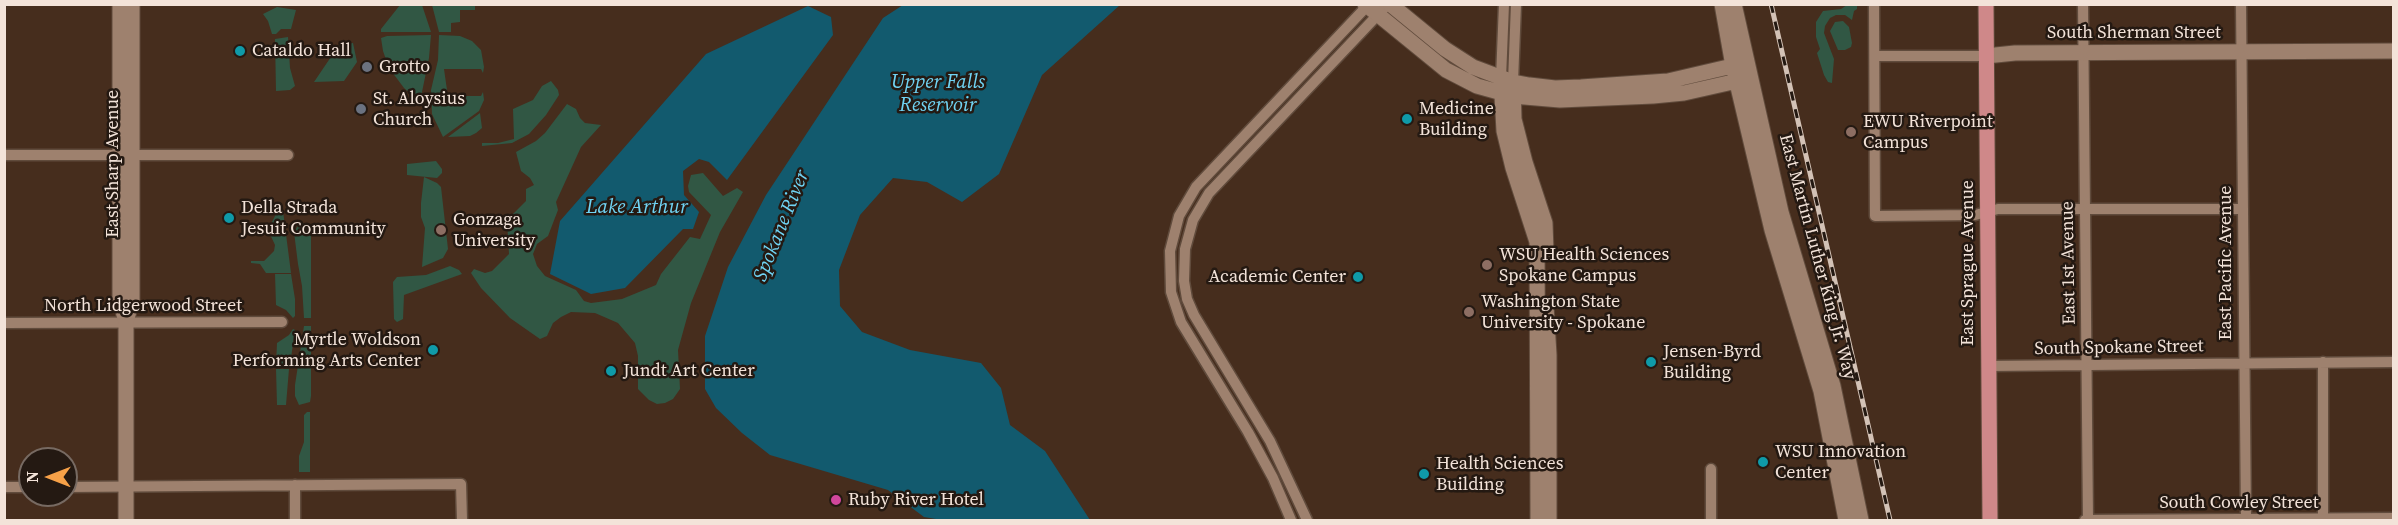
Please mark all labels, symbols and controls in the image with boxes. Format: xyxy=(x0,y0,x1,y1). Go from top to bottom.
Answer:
street label: South Sherman Street xyxy=(2047,22,2221,44)
place label: Cataldo Hall xyxy=(252,40,351,62)
marker: Cataldo Hall xyxy=(233,44,247,58)
place label: Grotto xyxy=(379,56,430,78)
marker: Grotto xyxy=(360,60,374,74)
water label: Upper Falls Reservoir xyxy=(891,71,985,118)
place label: St. Aloysius Church xyxy=(373,88,465,130)
street label: East Sharp Avenue xyxy=(102,90,124,238)
place label: Medicine Building xyxy=(1419,98,1494,140)
marker: St. Aloysius Church xyxy=(354,102,368,116)
place label: EWU Riverpoint Campus xyxy=(1863,111,1993,154)
marker: Medicine Building xyxy=(1400,112,1414,126)
marker: EWU Riverpoint Campus xyxy=(1844,125,1858,139)
street label: East Martin Luther King Jr. Way xyxy=(1774,132,1860,382)
water label: Spokane River xyxy=(749,167,815,285)
street label: East Sprague Avenue xyxy=(1957,180,1979,346)
street label: East Pacific Avenue xyxy=(2215,186,2237,340)
water label: Lake Arthur xyxy=(586,196,688,220)
place label: Della Strada Jesuit Community xyxy=(241,197,386,240)
street label: East 1st Avenue xyxy=(2057,201,2081,325)
place label: Gonzaga University xyxy=(453,209,535,252)
marker: Della Strada Jesuit Community xyxy=(222,211,236,225)
marker: Gonzaga University xyxy=(434,223,448,237)
place label: WSU Health Sciences Spokane Campus xyxy=(1499,244,1669,286)
marker: WSU Health Sciences Spokane Campus xyxy=(1480,258,1494,272)
place label: Academic Center xyxy=(1209,266,1346,288)
marker: Academic Center xyxy=(1351,270,1365,284)
place label: Washington State University - Spokane xyxy=(1481,291,1645,334)
street label: North Lidgerwood Street xyxy=(44,295,242,317)
marker: Washington State University - Spokane xyxy=(1462,305,1476,319)
place label: Myrtle Woldson Performing Arts Center xyxy=(233,329,421,372)
street label: South Spokane Street xyxy=(2034,336,2204,360)
place label: Jensen-Byrd Building xyxy=(1663,341,1761,384)
marker: Myrtle Woldson Performing Arts Center xyxy=(426,343,440,357)
marker: Jensen-Byrd Building xyxy=(1644,355,1658,369)
place label: Jundt Art Center xyxy=(623,360,755,382)
marker: Jundt Art Center xyxy=(604,364,618,378)
place label: WSU Innovation Center xyxy=(1775,441,1906,484)
north arrow xyxy=(18,447,78,507)
place label: Health Sciences Building xyxy=(1436,453,1563,496)
marker: WSU Innovation Center xyxy=(1756,455,1770,469)
marker: Health Sciences Building xyxy=(1417,467,1431,481)
text: N xyxy=(21,471,43,483)
place label: Ruby River Hotel xyxy=(848,489,984,511)
street label: South Cowley Street xyxy=(2159,492,2319,514)
marker: Ruby River Hotel xyxy=(829,493,843,507)

